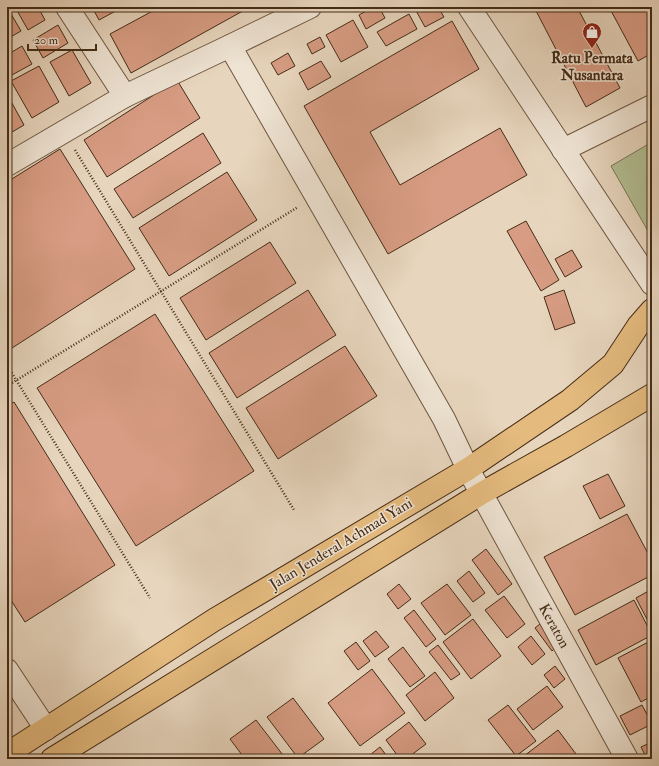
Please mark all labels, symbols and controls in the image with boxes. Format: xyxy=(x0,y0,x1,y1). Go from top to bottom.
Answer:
shop icon: Ratu Permata Nusantara xyxy=(581,21,603,49)
scale bar xyxy=(28,26,96,52)
text: 20 m xyxy=(34,33,59,48)
place label: Ratu Permata Nusantara xyxy=(551,49,634,85)
street label: Jalan Jenderal Achmad Yani xyxy=(265,494,417,596)
street label: Keraton xyxy=(534,600,574,652)

